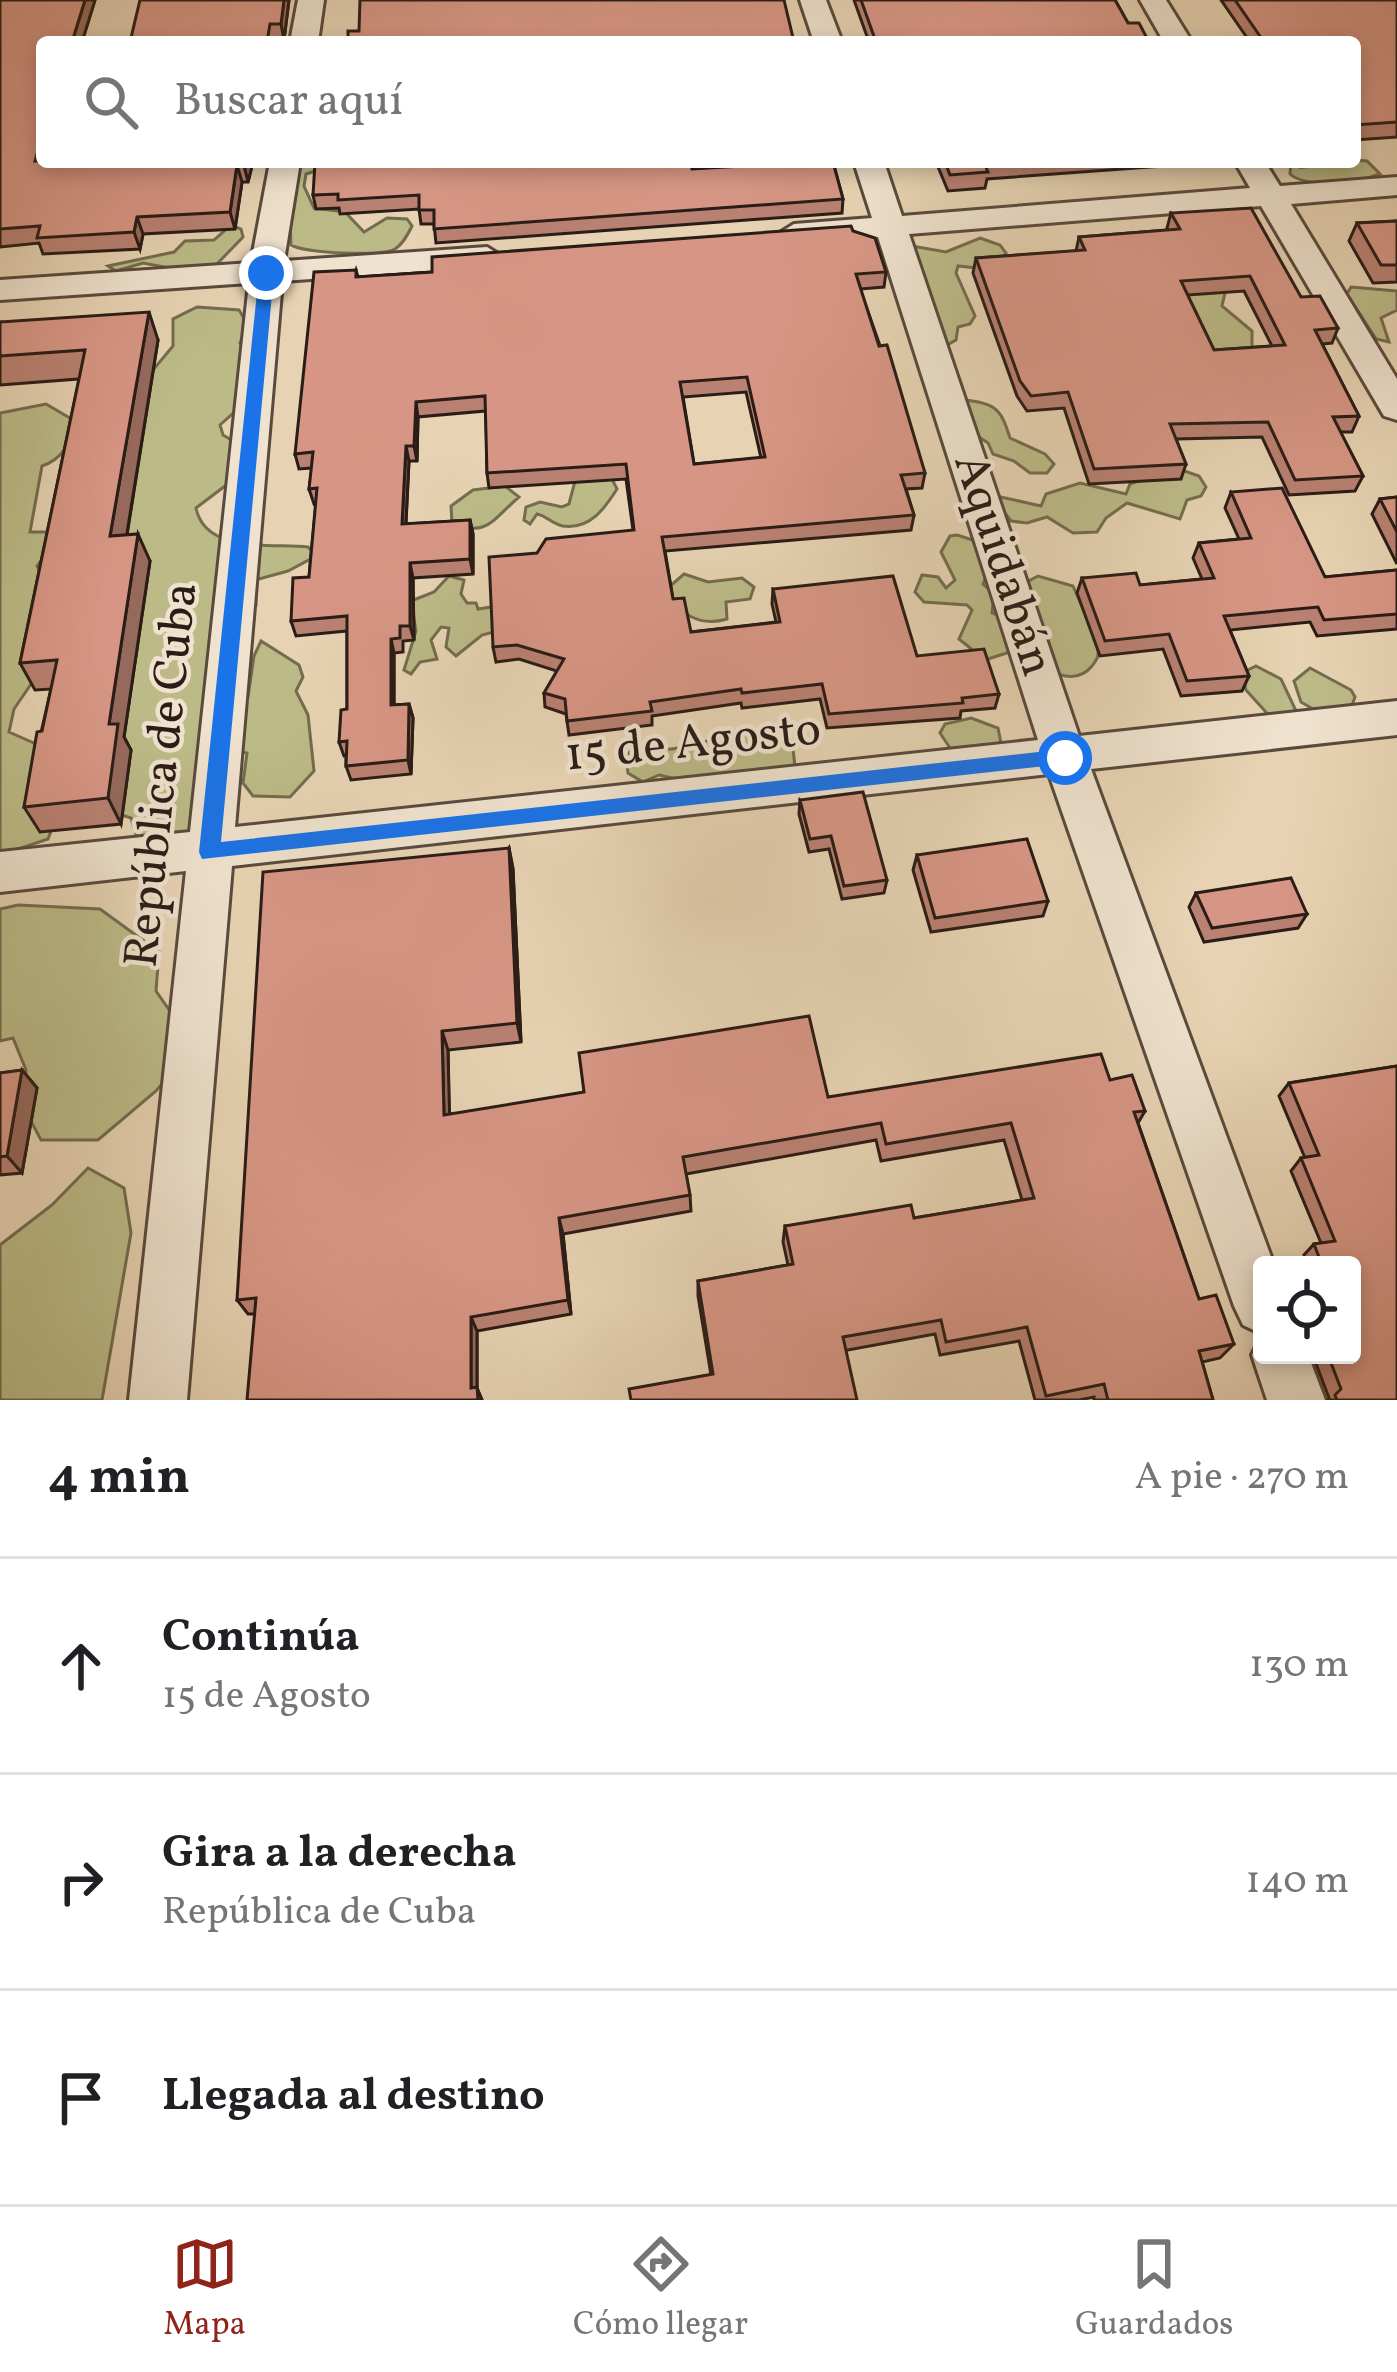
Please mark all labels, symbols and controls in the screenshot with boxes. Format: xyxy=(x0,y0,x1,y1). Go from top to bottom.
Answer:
search box xyxy=(36,36,1361,168)
icon: search xyxy=(78,69,144,135)
text: Buscar aquí xyxy=(174,71,403,134)
route end xyxy=(239,246,293,300)
street label: Aquidabán xyxy=(935,445,1069,685)
street label: República de Cuba xyxy=(109,579,217,971)
street label: 15 de Agosto xyxy=(562,697,824,791)
route start xyxy=(1038,731,1092,785)
map controls xyxy=(1253,1256,1361,1364)
button: locate xyxy=(1253,1256,1361,1364)
text: 4 min xyxy=(48,1443,190,1514)
text: A pie · 270 m xyxy=(1135,1451,1349,1505)
text: Continúa xyxy=(162,1607,360,1670)
icon: ahead xyxy=(48,1633,114,1699)
text: 130 m xyxy=(1249,1639,1349,1693)
text: 15 de Agosto xyxy=(162,1670,371,1724)
text: Gira a la derecha xyxy=(162,1823,517,1886)
icon: right xyxy=(48,1849,114,1915)
text: 140 m xyxy=(1246,1855,1349,1909)
text: República de Cuba xyxy=(162,1886,476,1940)
icon: arrive xyxy=(48,2065,114,2131)
text: Llegada al destino xyxy=(162,2066,545,2129)
tab: Mapa xyxy=(164,2231,246,2349)
tab: Cómo llegar xyxy=(573,2231,748,2349)
tab: Guardados xyxy=(1075,2231,1233,2349)

